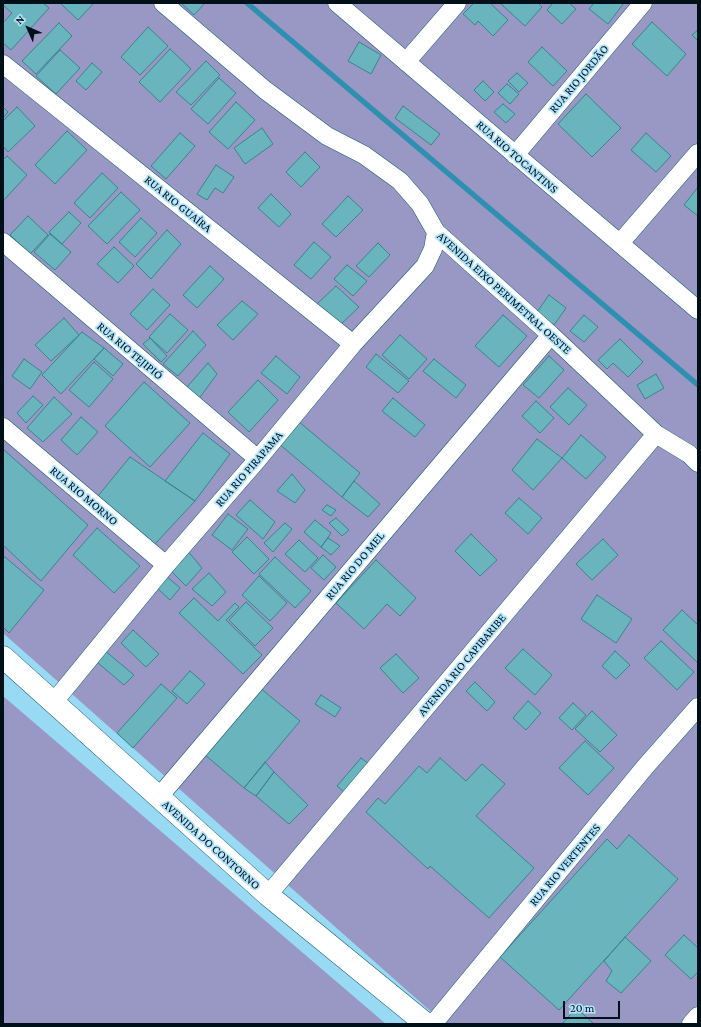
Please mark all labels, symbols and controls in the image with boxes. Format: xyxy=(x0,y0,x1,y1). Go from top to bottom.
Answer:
north arrow xyxy=(8,8,48,48)
text: N xyxy=(13,13,26,26)
street label: RUA RIO JORDÃO xyxy=(546,42,612,116)
street label: RUA RIO TOCANTINS xyxy=(473,118,561,196)
street label: RUA RIO GUAÍRA xyxy=(141,172,215,236)
street label: AVENIDA EIXO PERIMETRAL OESTE xyxy=(434,229,574,357)
street label: RUA RIO TEJIPIÓ xyxy=(94,319,166,383)
street label: RUA RIO PIRAPAMA xyxy=(212,428,286,510)
street label: RUA RIO MORNO xyxy=(47,463,121,529)
street label: RUA RIO DO MEL xyxy=(322,529,388,603)
street label: AVENIDA RIO CAPIBARIBE xyxy=(415,611,509,719)
street label: AVENIDA DO CONTORNO xyxy=(159,797,263,893)
street label: RUA RIO VERTENTES xyxy=(526,821,604,909)
scale bar xyxy=(565,993,622,1019)
text: 20 m xyxy=(570,1001,594,1015)

